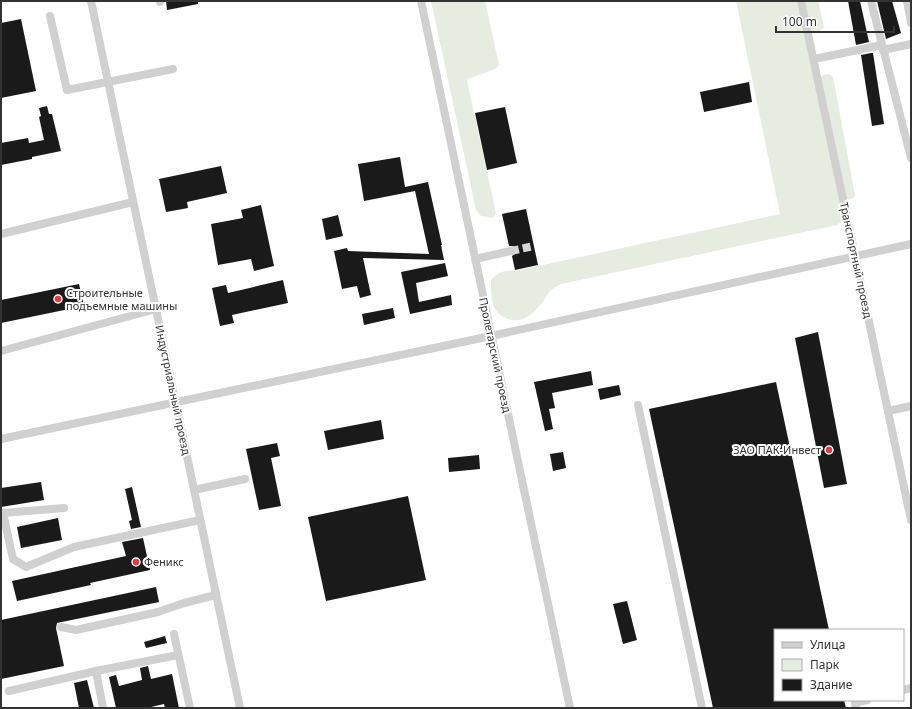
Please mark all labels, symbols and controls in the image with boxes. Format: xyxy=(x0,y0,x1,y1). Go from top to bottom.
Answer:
scale bar xyxy=(776,8,894,34)
text: 100 m xyxy=(782,13,817,30)
street label: Транспортный проезд xyxy=(837,200,876,320)
place label: Строительные подъемные машины xyxy=(66,285,177,313)
marker: Строительные подъемные машины xyxy=(53,294,63,304)
street label: Пролетарский проезд xyxy=(476,296,515,414)
street label: Индустриальный проезд xyxy=(152,324,195,457)
place label: ЗАО ПАК-Инвест xyxy=(733,442,821,457)
marker: ЗАО ПАК-Инвест xyxy=(824,445,834,455)
place label: Феникс xyxy=(144,554,184,569)
marker: Феникс xyxy=(131,557,141,567)
legend xyxy=(774,629,904,701)
text: Улица xyxy=(810,636,845,653)
text: Парк xyxy=(810,656,840,673)
text: Здание xyxy=(810,676,853,693)

